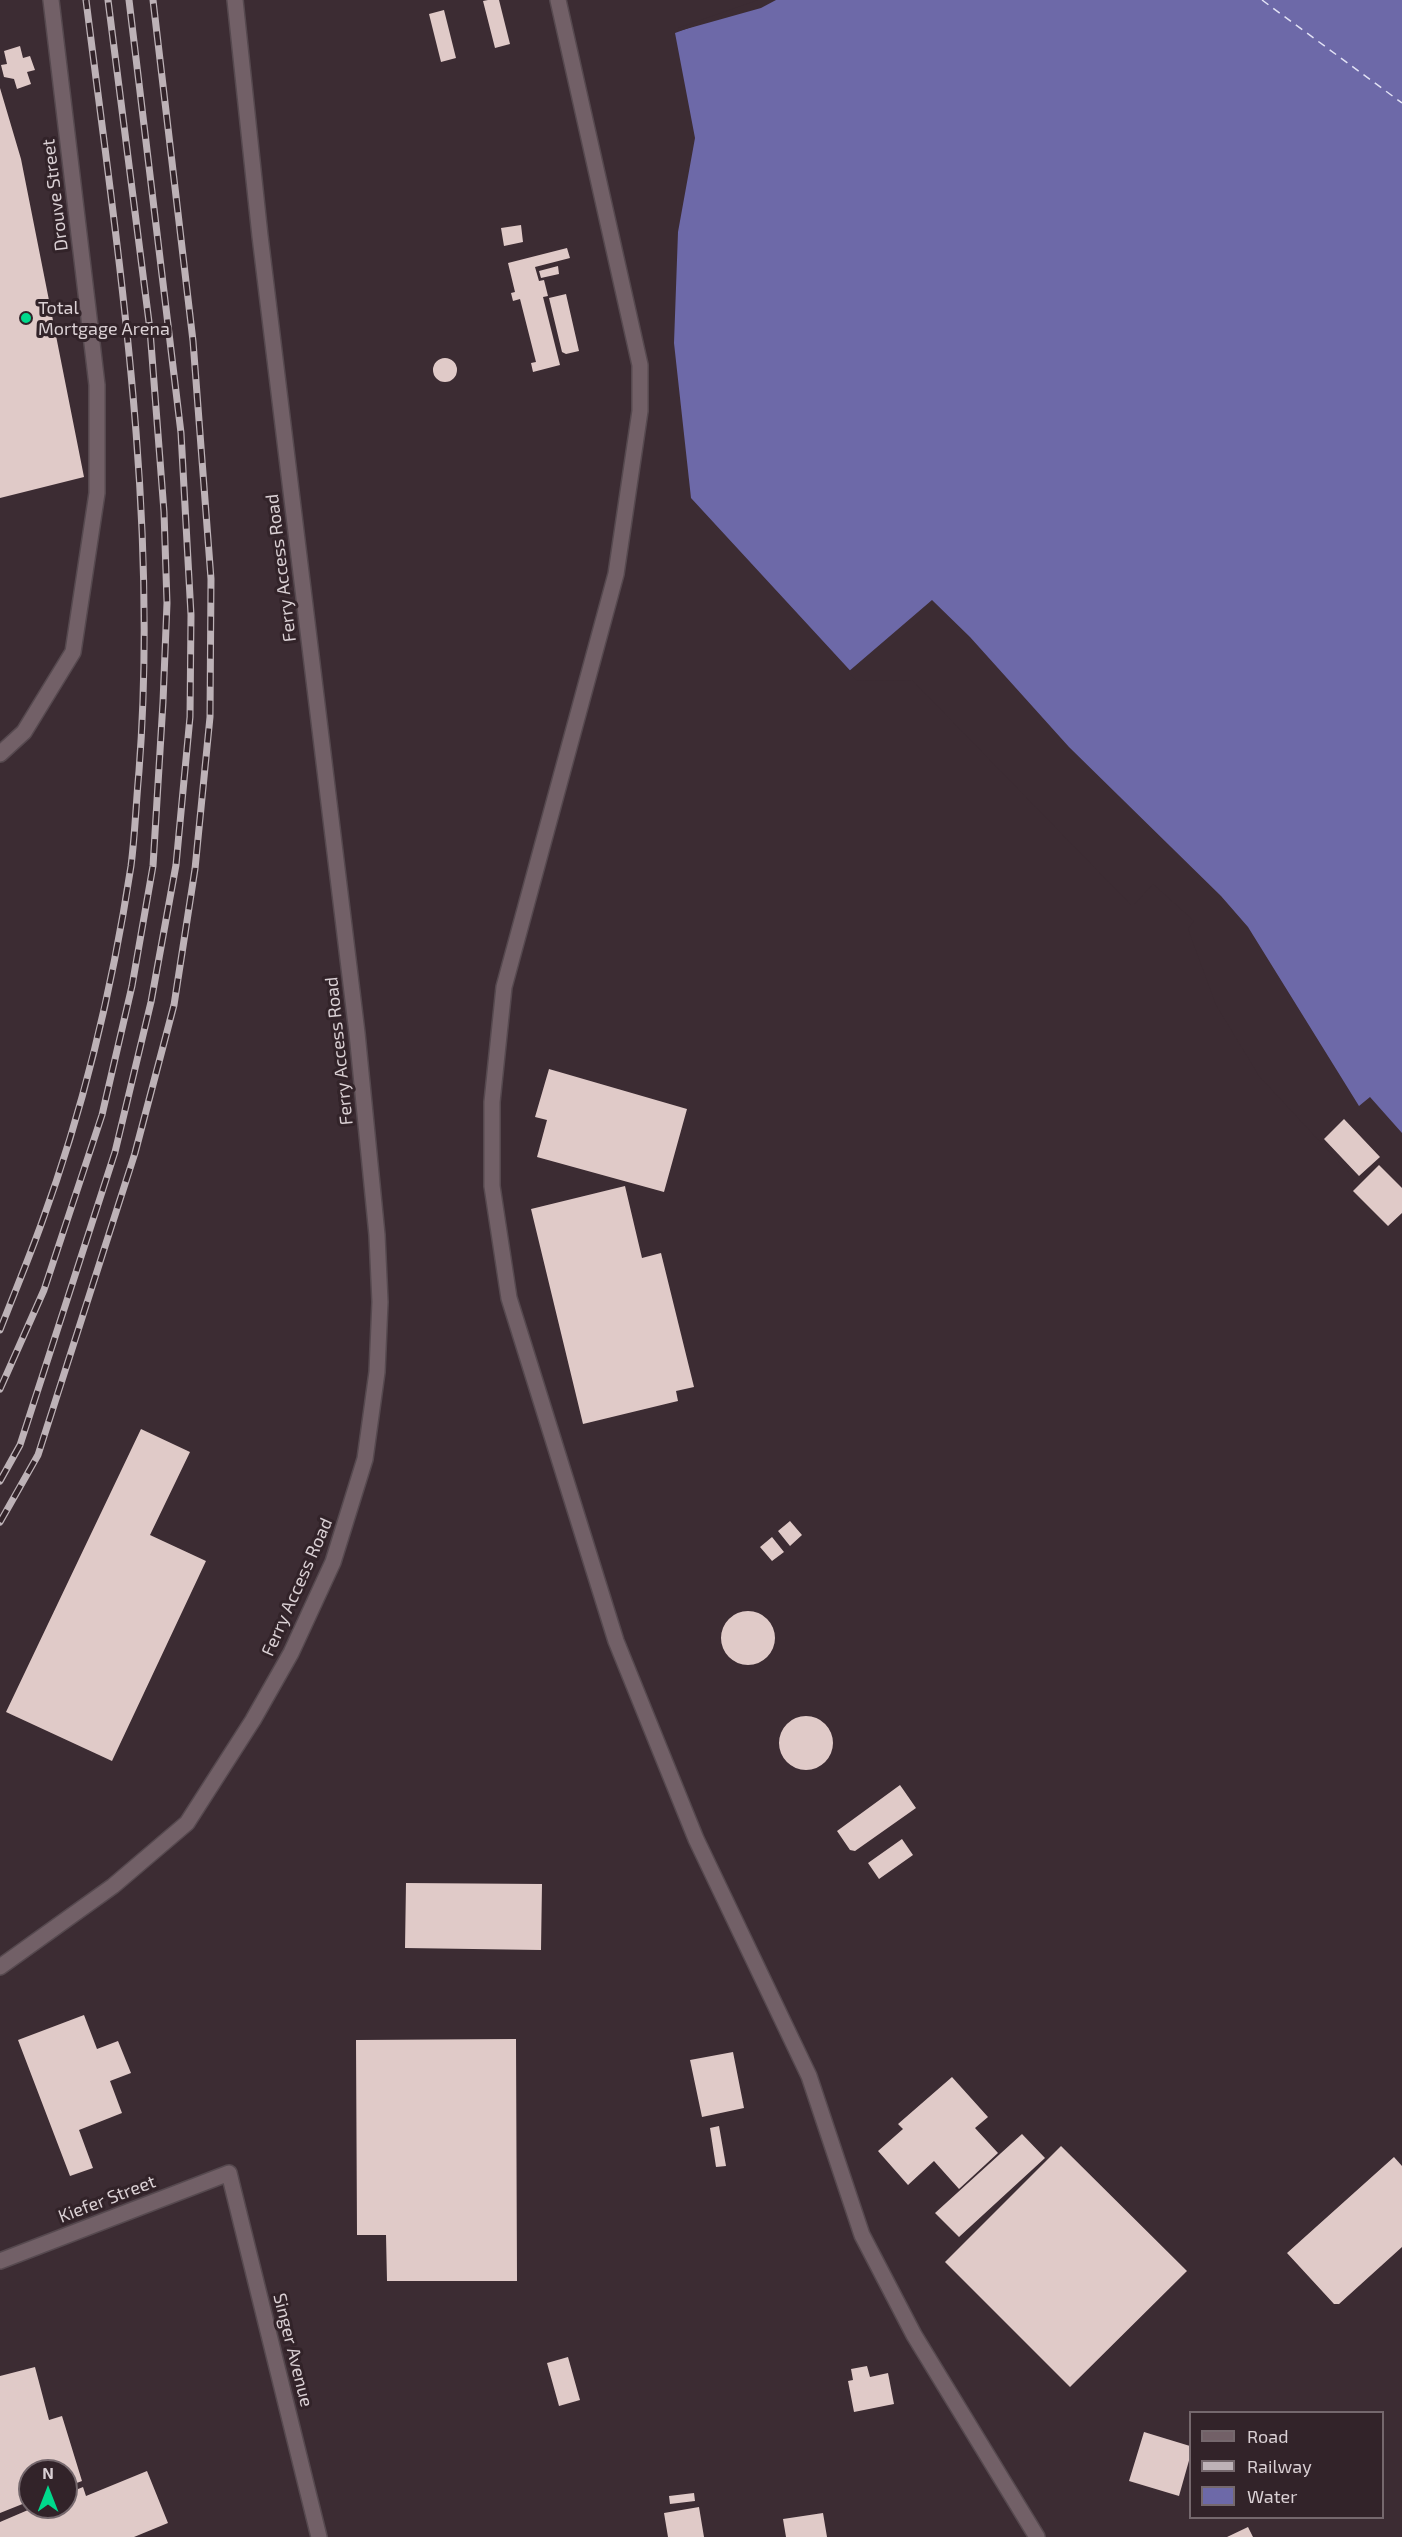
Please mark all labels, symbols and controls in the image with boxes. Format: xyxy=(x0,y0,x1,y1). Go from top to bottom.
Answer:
street label: Drouve Street xyxy=(37,138,73,252)
place label: Total Mortgage Arena xyxy=(38,297,170,340)
marker: Total Mortgage Arena xyxy=(19,311,33,325)
street label: Ferry Access Road xyxy=(261,493,301,643)
street label: Ferry Access Road xyxy=(320,976,358,1126)
street label: Ferry Access Road xyxy=(257,1515,337,1659)
street label: Kiefer Street xyxy=(55,2171,159,2227)
street label: Singer Avenue xyxy=(268,2291,318,2409)
legend xyxy=(1189,2411,1384,2519)
text: Road xyxy=(1247,2425,1288,2447)
text: Railway xyxy=(1247,2455,1312,2477)
north arrow xyxy=(18,2459,78,2519)
text: N xyxy=(42,2463,54,2482)
text: Water xyxy=(1247,2485,1297,2507)

